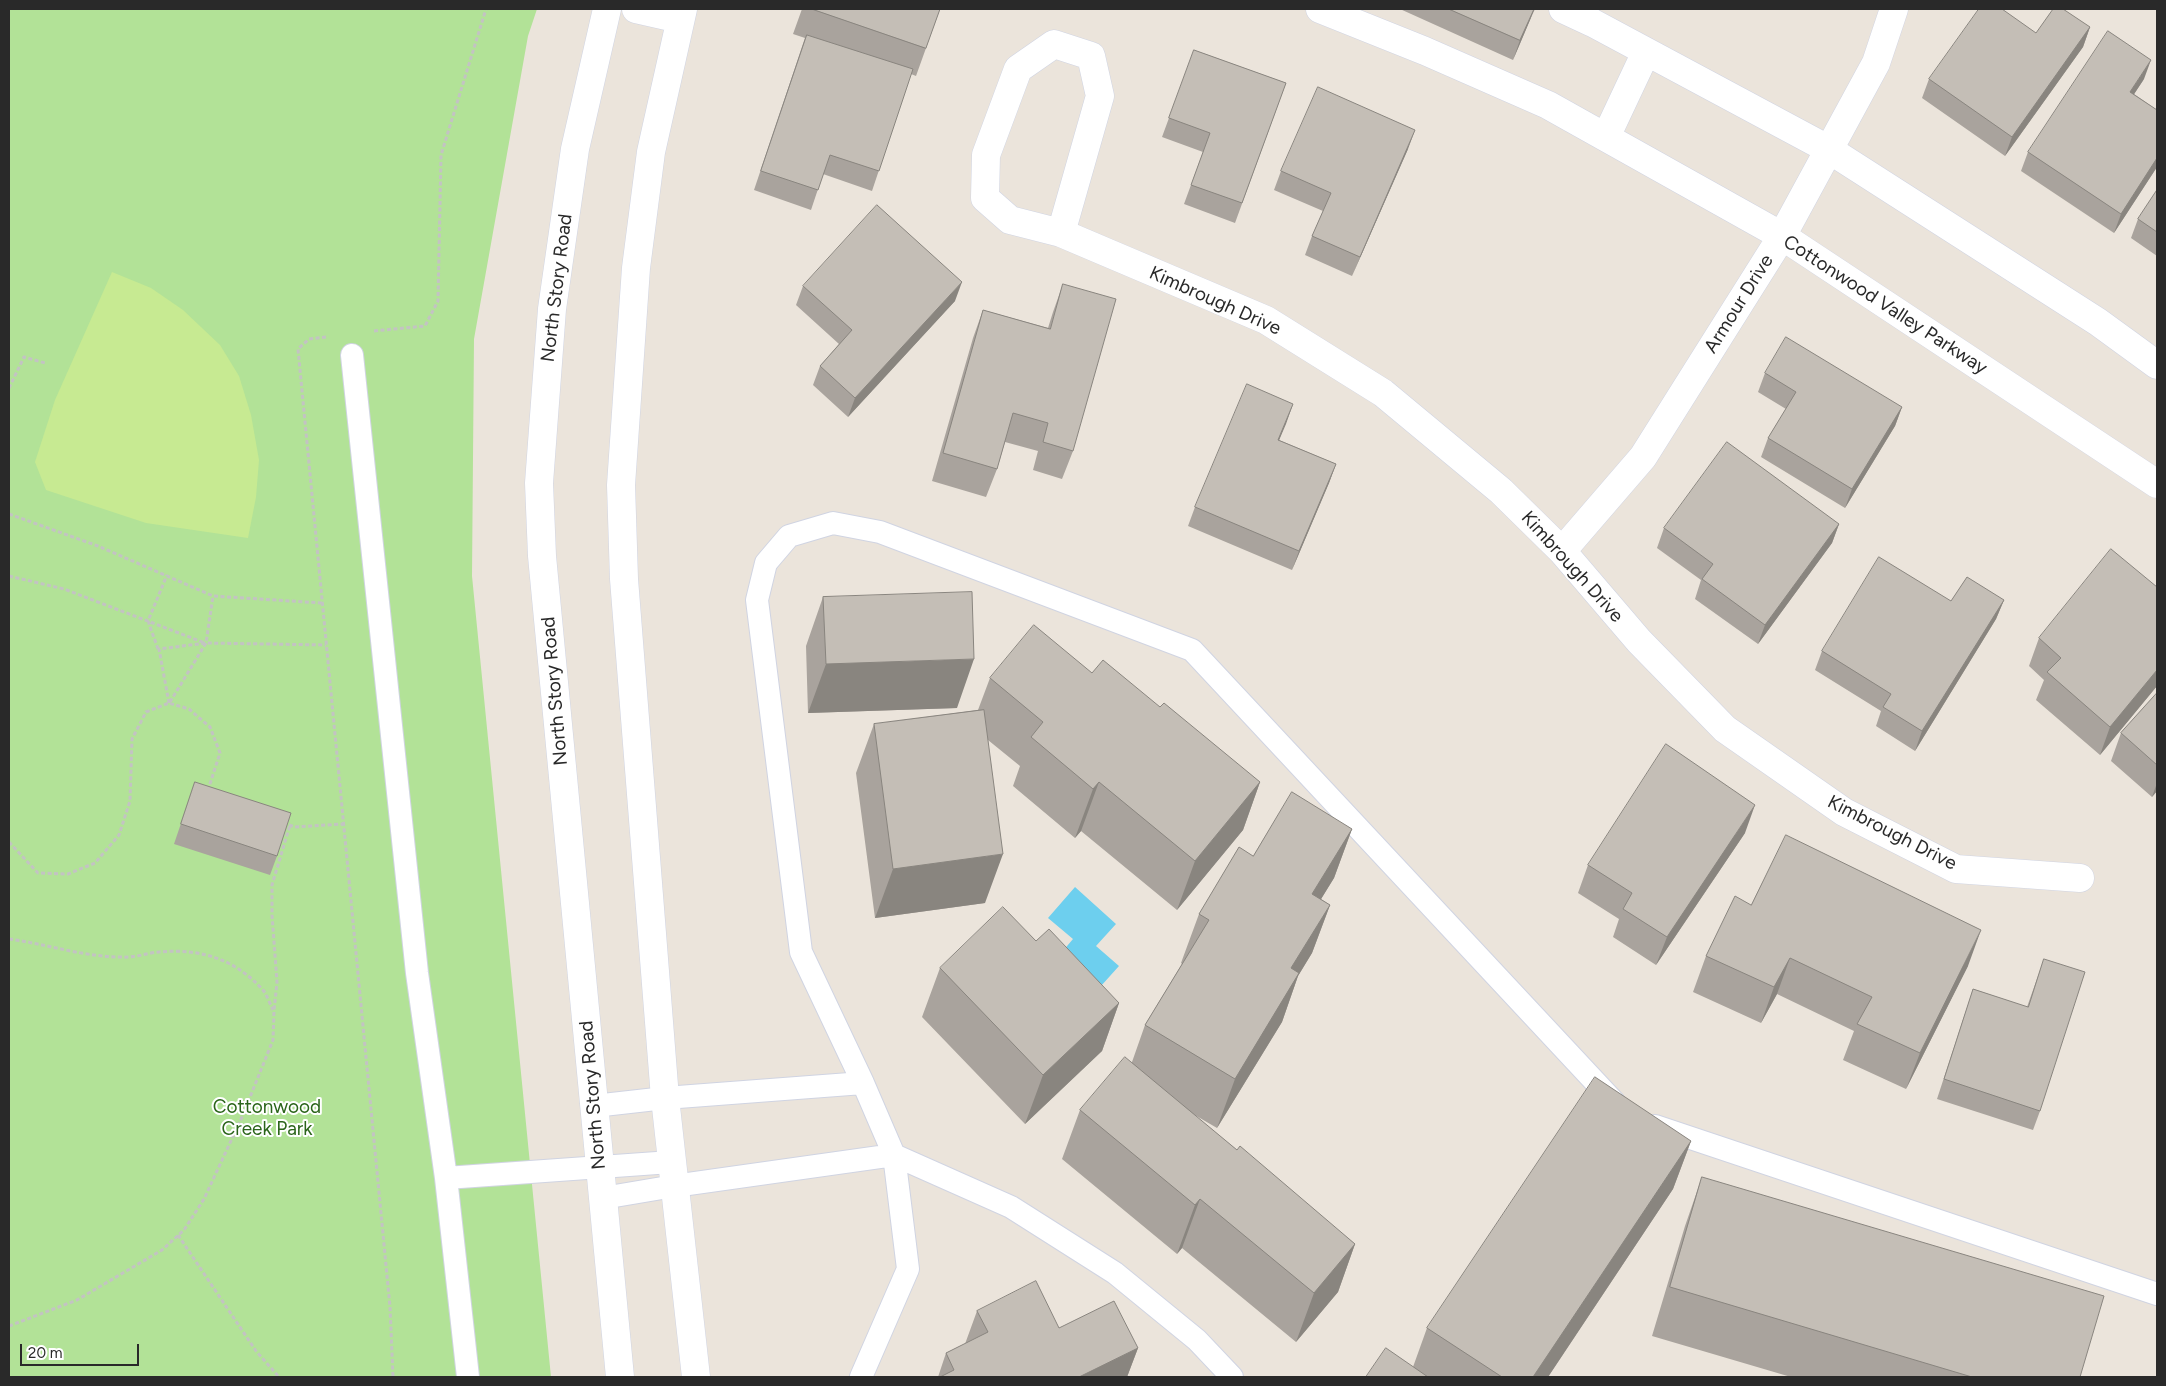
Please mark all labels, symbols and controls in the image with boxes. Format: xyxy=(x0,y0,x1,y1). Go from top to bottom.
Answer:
street label: North Story Road xyxy=(537,213,577,363)
street label: Cottonwood Valley Parkway xyxy=(1779,230,1991,380)
street label: Armour Drive xyxy=(1700,250,1778,358)
street label: Kimbrough Drive xyxy=(1146,262,1284,340)
street label: Kimbrough Drive xyxy=(1516,507,1628,627)
street label: North Story Road xyxy=(537,616,573,766)
street label: Kimbrough Drive xyxy=(1824,791,1960,875)
street label: North Story Road xyxy=(575,1020,611,1170)
park label: Cottonwood Creek Park xyxy=(213,1096,321,1140)
scale bar xyxy=(22,1334,141,1366)
text: 20 m xyxy=(28,1344,62,1362)

